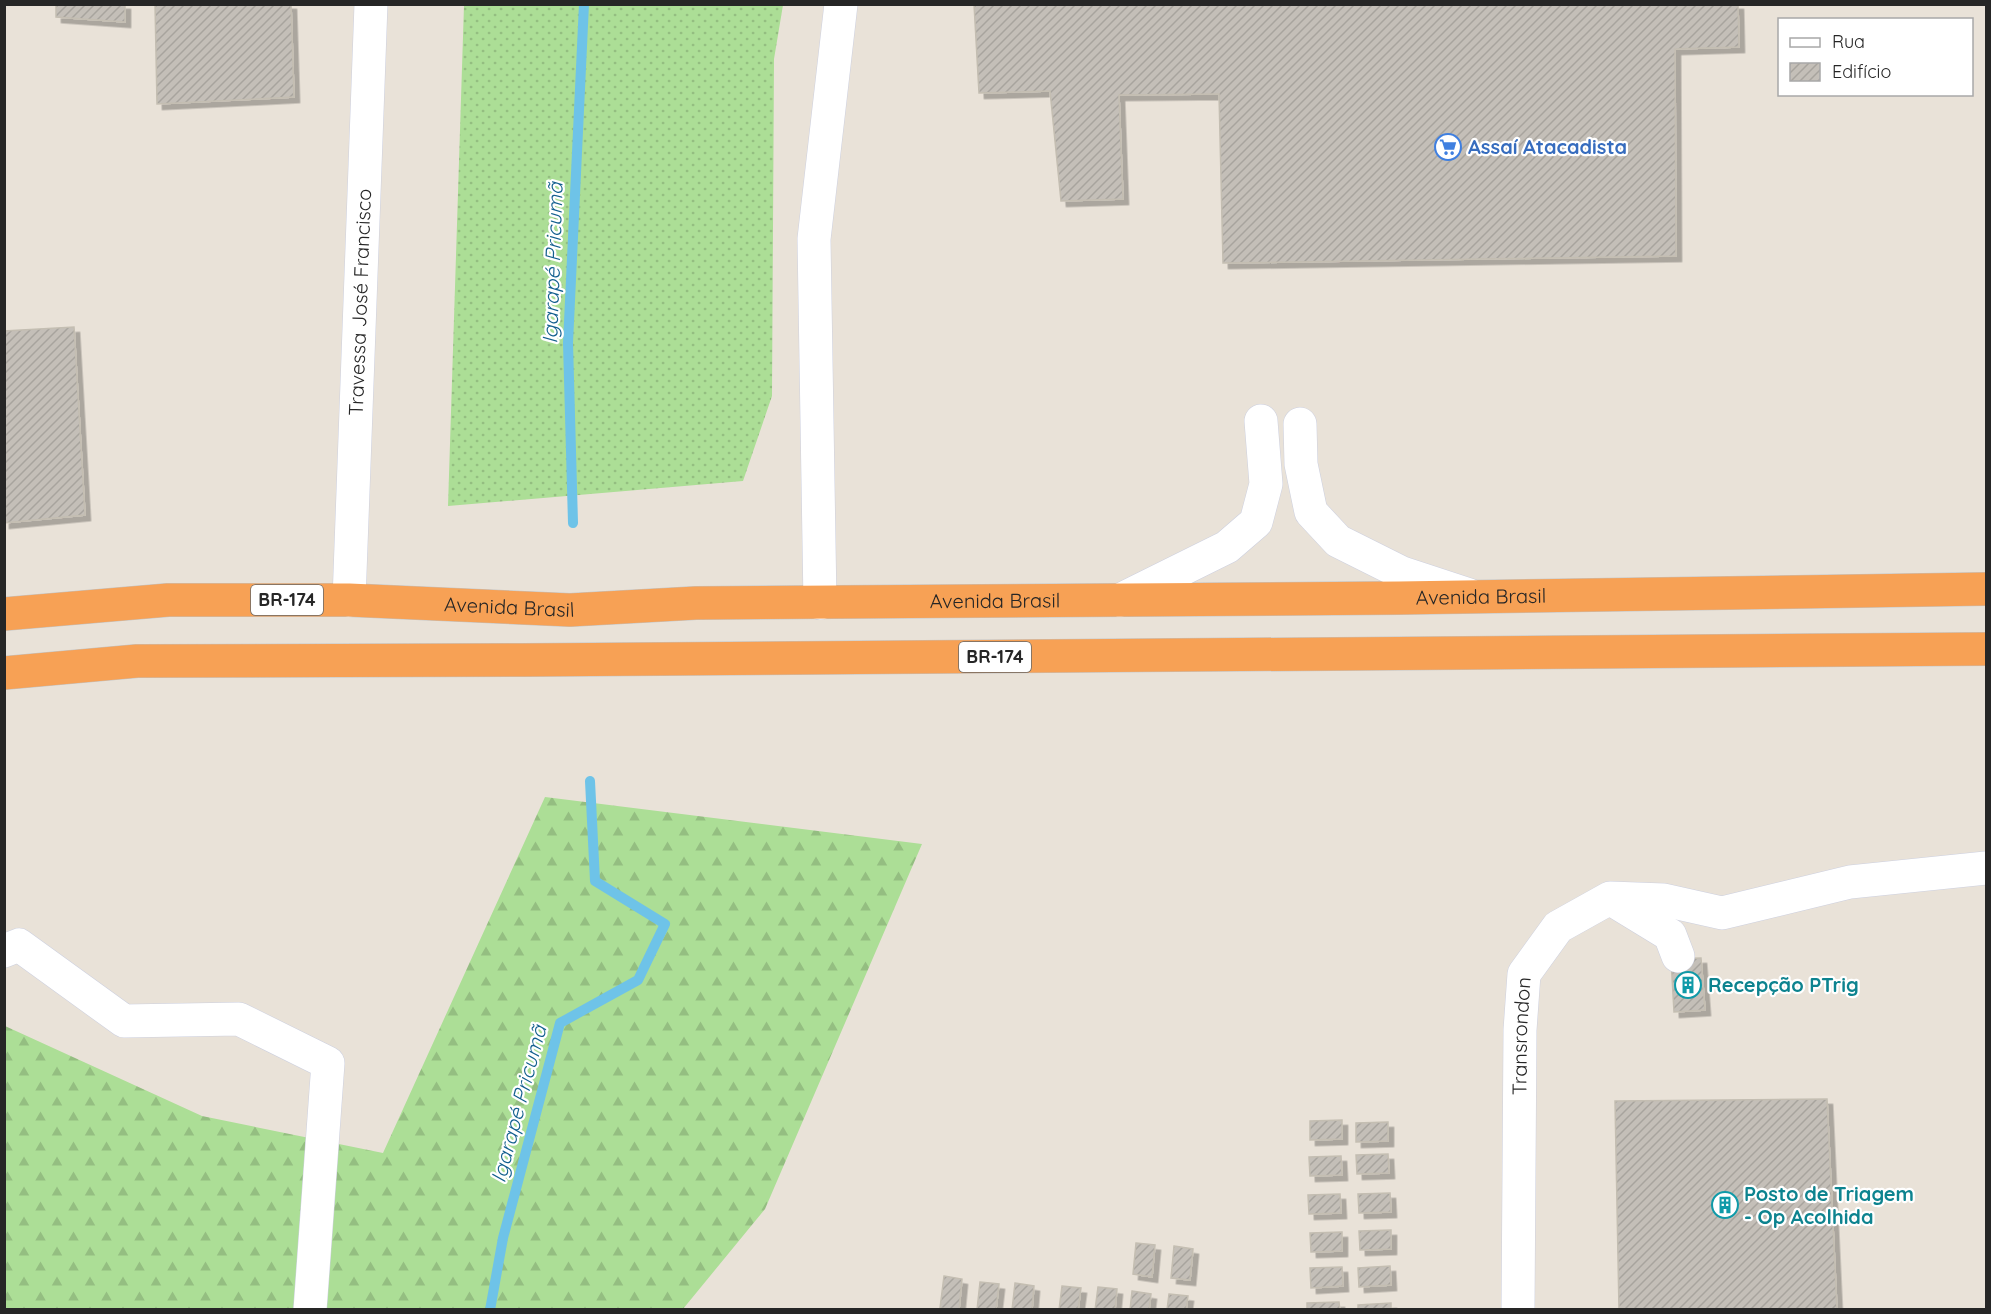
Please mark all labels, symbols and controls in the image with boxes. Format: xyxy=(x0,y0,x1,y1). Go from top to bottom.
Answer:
legend xyxy=(1778,18,1973,96)
text: Rua xyxy=(1832,30,1865,53)
text: Edifício xyxy=(1832,60,1891,83)
supermarket icon: Assaí Atacadista xyxy=(1433,132,1463,162)
place label: Assaí Atacadista xyxy=(1468,134,1627,159)
water label: Igarapé Pricumã xyxy=(536,180,568,344)
street label: Travessa José Francisco xyxy=(343,188,376,416)
street label: Avenida Brasil xyxy=(1415,583,1546,610)
road number: BR-174 xyxy=(251,585,323,615)
street label: Avenida Brasil xyxy=(930,587,1060,613)
street label: Avenida Brasil xyxy=(443,591,575,622)
road number: BR-174 xyxy=(959,642,1031,672)
building icon: Recepção PTrig xyxy=(1673,970,1703,1000)
place label: Recepção PTrig xyxy=(1708,972,1859,997)
street label: Transrondon xyxy=(1507,976,1536,1095)
water label: Igarapé Pricumã xyxy=(485,1021,552,1185)
place label: Posto de Triagem - Op Acolhida xyxy=(1744,1181,1914,1229)
building icon: Posto de Triagem - Op Acolhida xyxy=(1710,1190,1740,1220)

